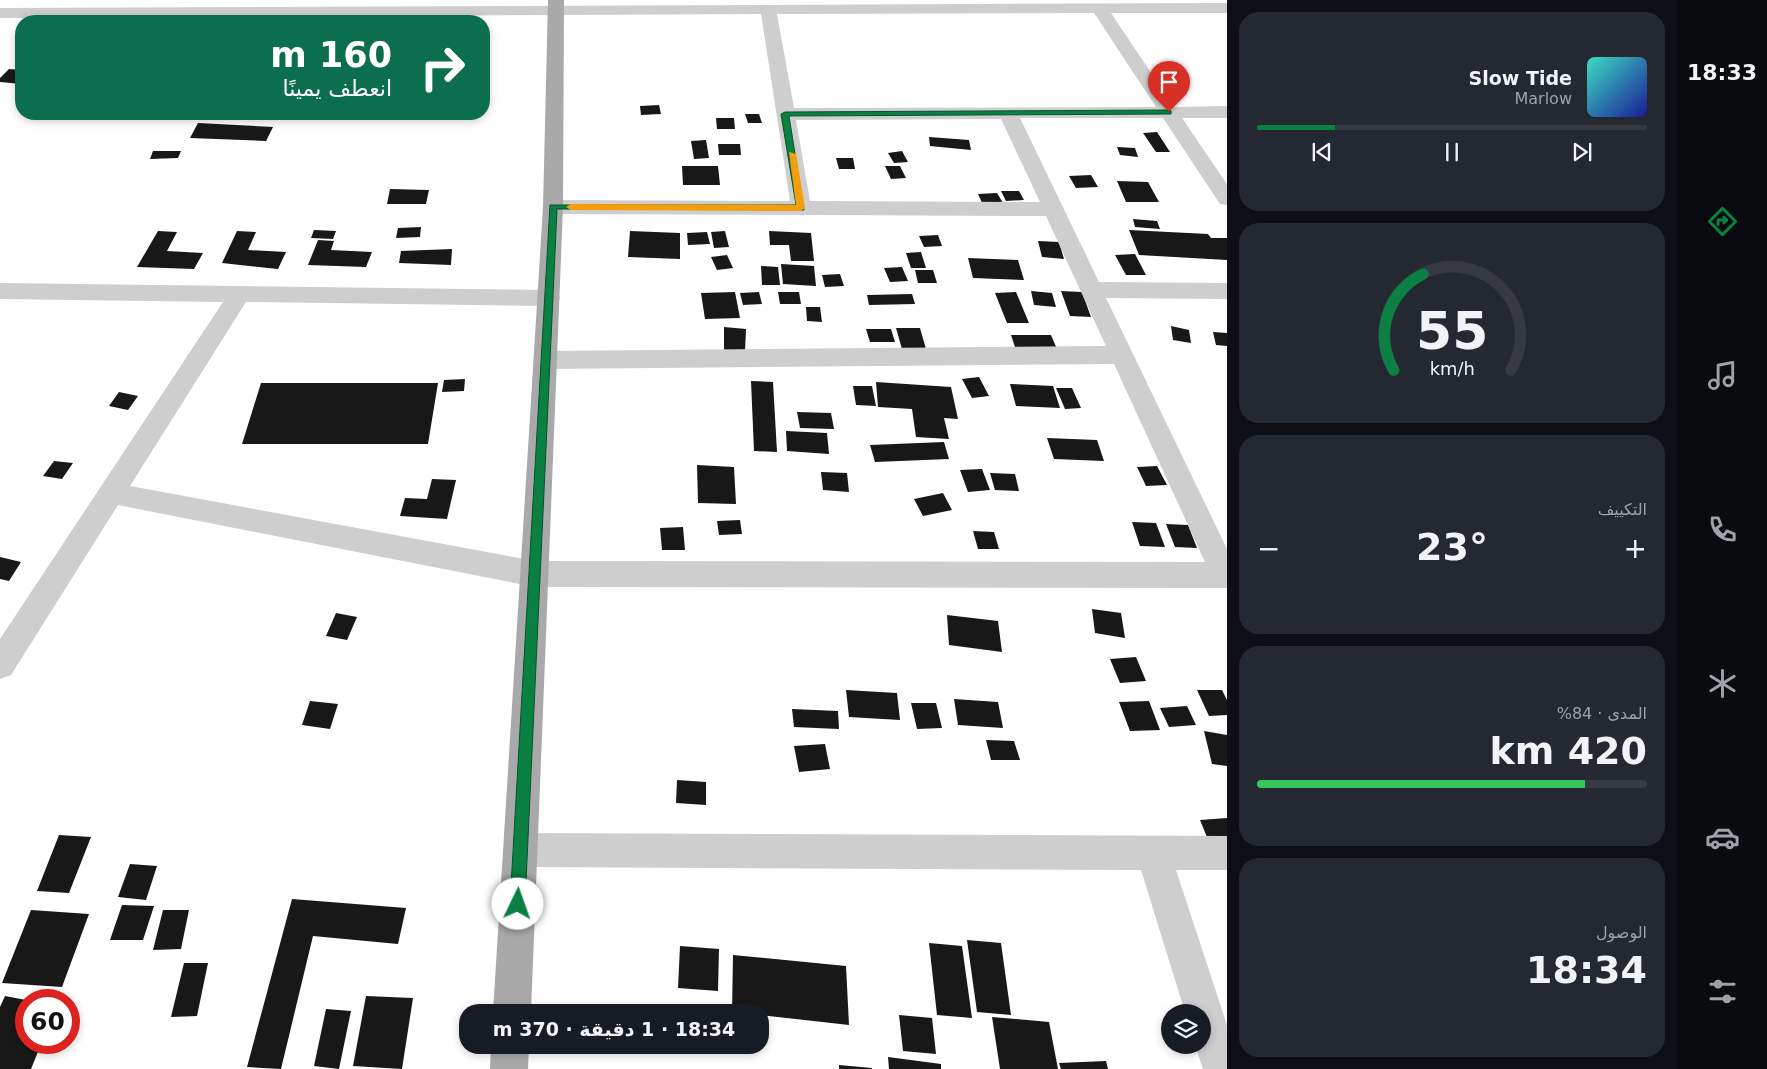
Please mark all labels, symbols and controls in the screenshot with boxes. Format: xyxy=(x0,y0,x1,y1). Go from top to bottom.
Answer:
text: 160 m xyxy=(270,35,392,75)
icon: right xyxy=(410,35,475,100)
text: 18:33 xyxy=(1687,60,1757,85)
pin xyxy=(1148,61,1190,112)
text: Slow Tide xyxy=(1469,67,1572,89)
icon: arrive xyxy=(1155,68,1183,96)
text: انعطف يمينًا xyxy=(283,76,392,101)
text: Marlow xyxy=(1514,89,1572,108)
icon: previous xyxy=(1308,138,1336,166)
icon: pause xyxy=(1438,138,1466,166)
icon: next xyxy=(1568,138,1596,166)
icon: directions xyxy=(1705,204,1740,239)
text: 55 xyxy=(1416,301,1488,361)
text: km/h xyxy=(1429,358,1475,379)
icon: music xyxy=(1705,358,1740,393)
text: التكييف xyxy=(1598,500,1647,519)
icon: phone xyxy=(1705,512,1740,547)
text: 23° xyxy=(1416,525,1488,569)
text: − xyxy=(1257,532,1280,565)
text: + xyxy=(1624,532,1647,565)
icon: climate xyxy=(1705,666,1740,701)
text: المدى · 84% xyxy=(1557,704,1647,723)
text: 420 km xyxy=(1490,729,1647,773)
icon: car xyxy=(1705,820,1740,855)
position arrow xyxy=(491,877,543,929)
text: الوصول xyxy=(1596,923,1647,942)
text: 18:34 xyxy=(1526,948,1647,992)
icon: filters xyxy=(1705,974,1740,1009)
speed limit sign: 60 xyxy=(15,989,80,1054)
map controls xyxy=(1161,1004,1211,1054)
button: layers xyxy=(1161,1004,1211,1054)
text: 18:34 · 1 دقيقة · 370 m xyxy=(493,1018,735,1040)

